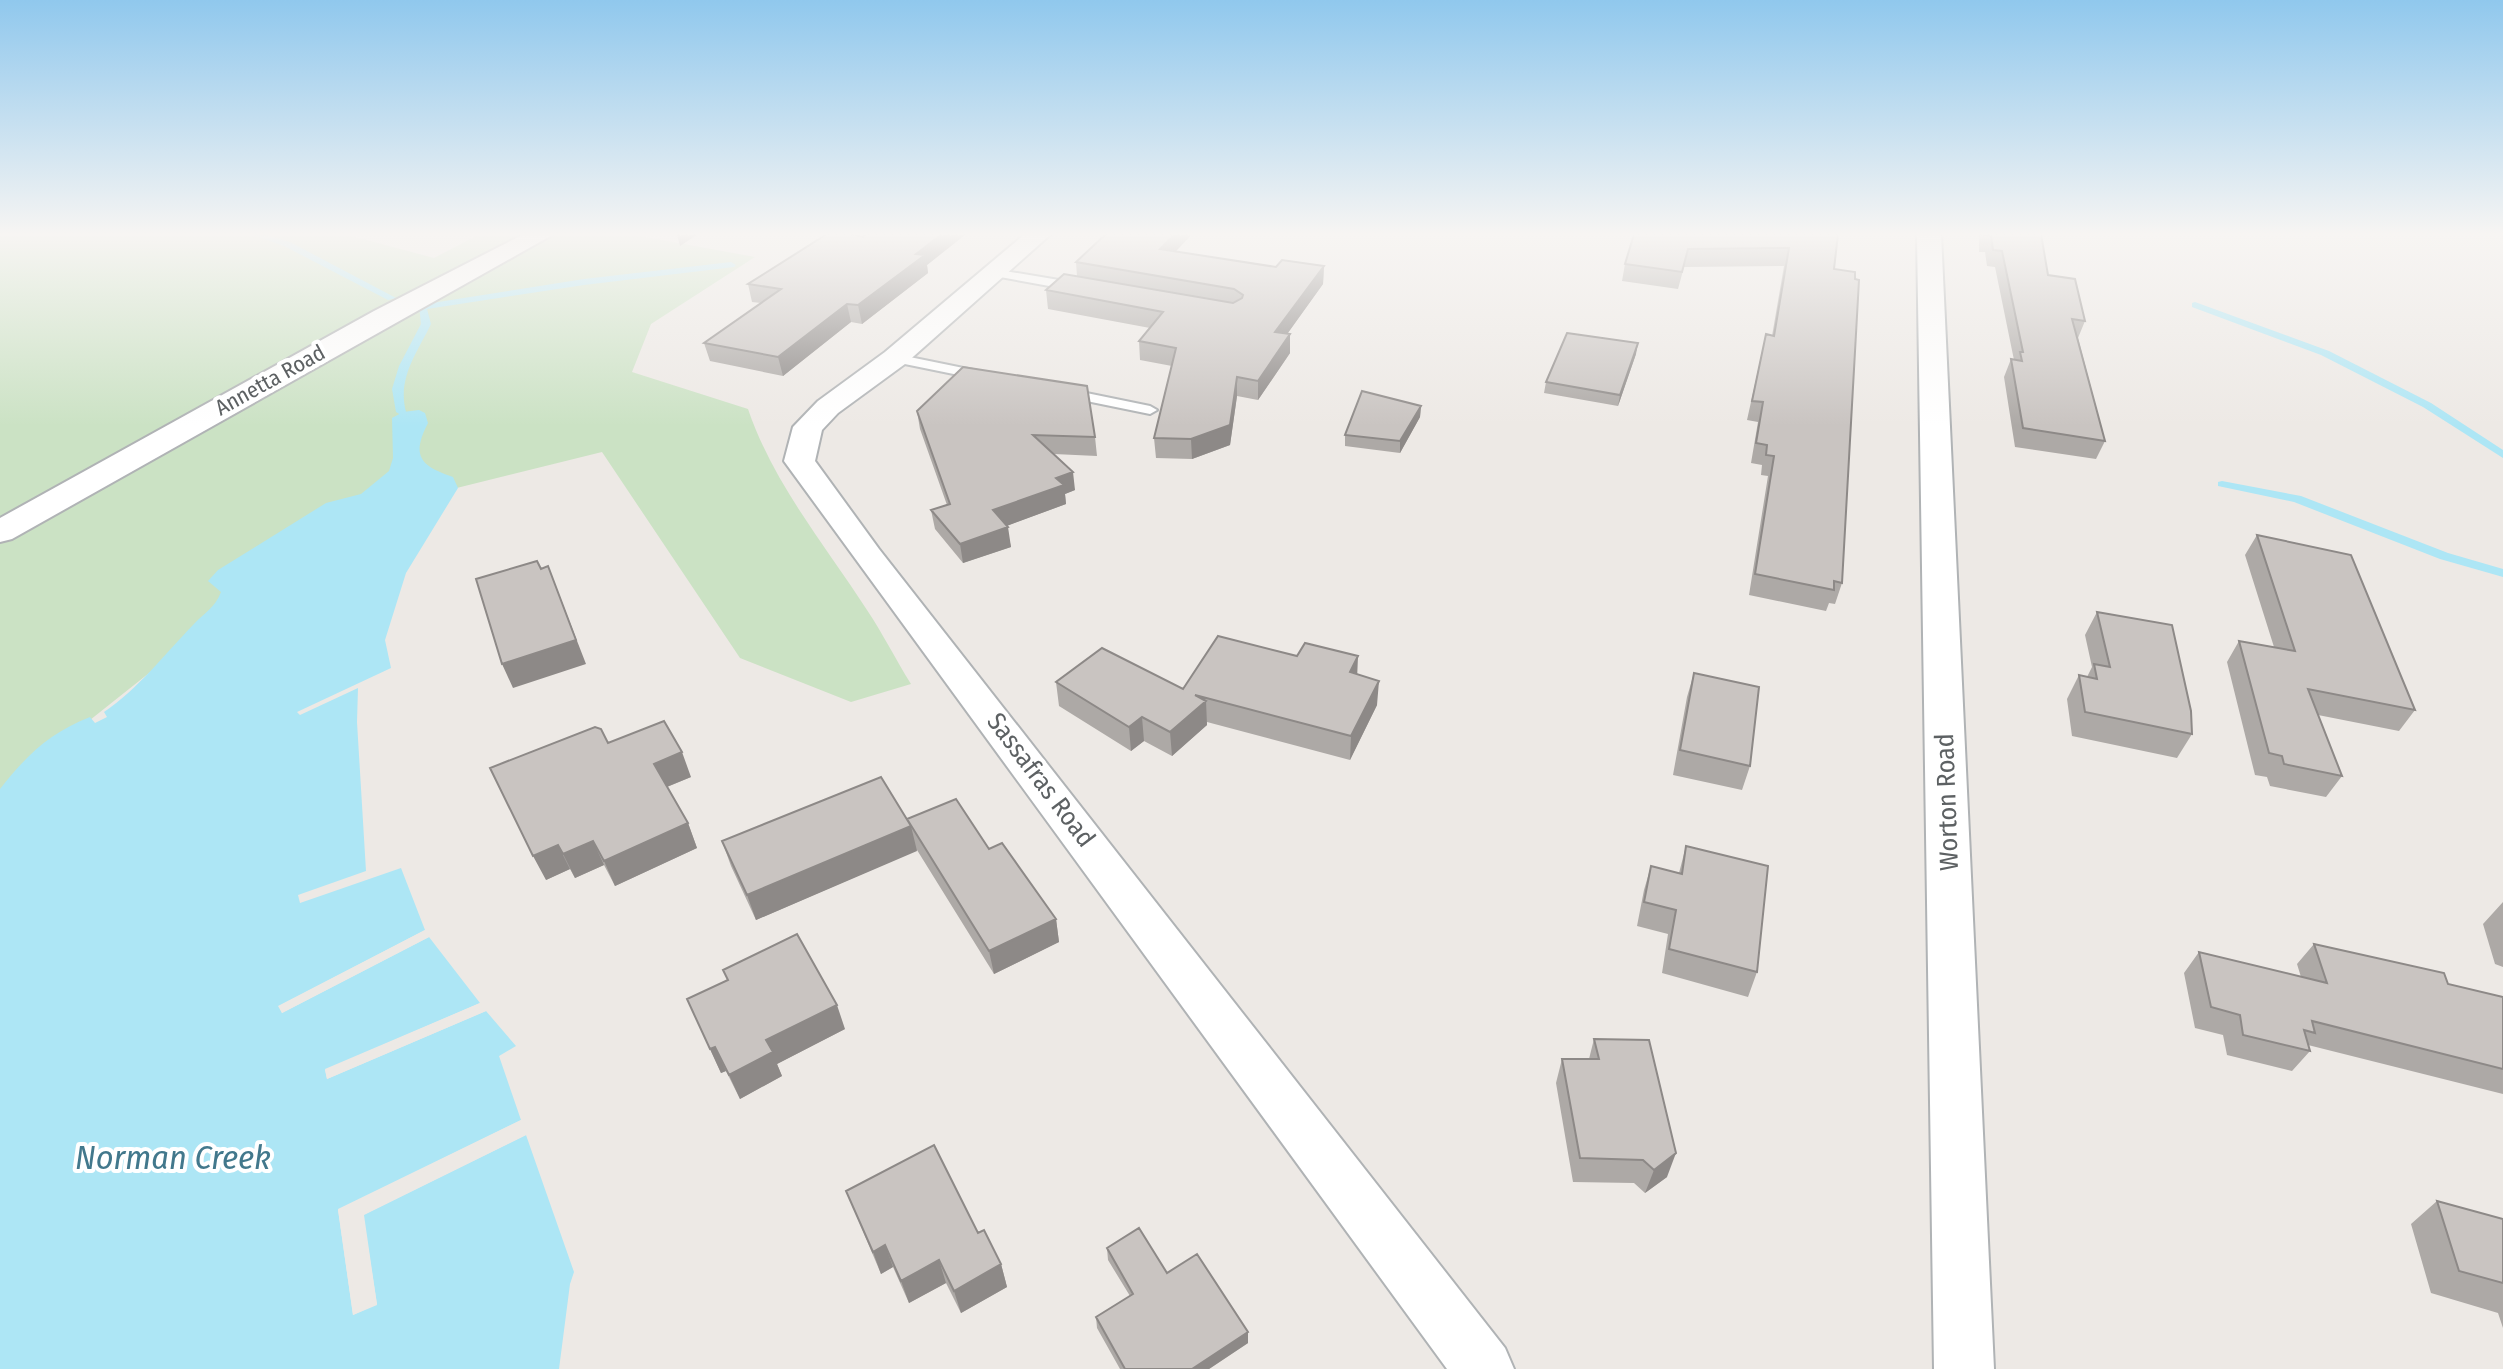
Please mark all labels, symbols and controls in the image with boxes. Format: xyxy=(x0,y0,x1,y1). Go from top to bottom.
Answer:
street label: Annetta Road xyxy=(210,339,330,421)
street label: Sassafras Road xyxy=(981,707,1101,853)
street label: Worton Road xyxy=(1929,733,1965,871)
water label: Norman Creek xyxy=(75,1137,271,1178)

